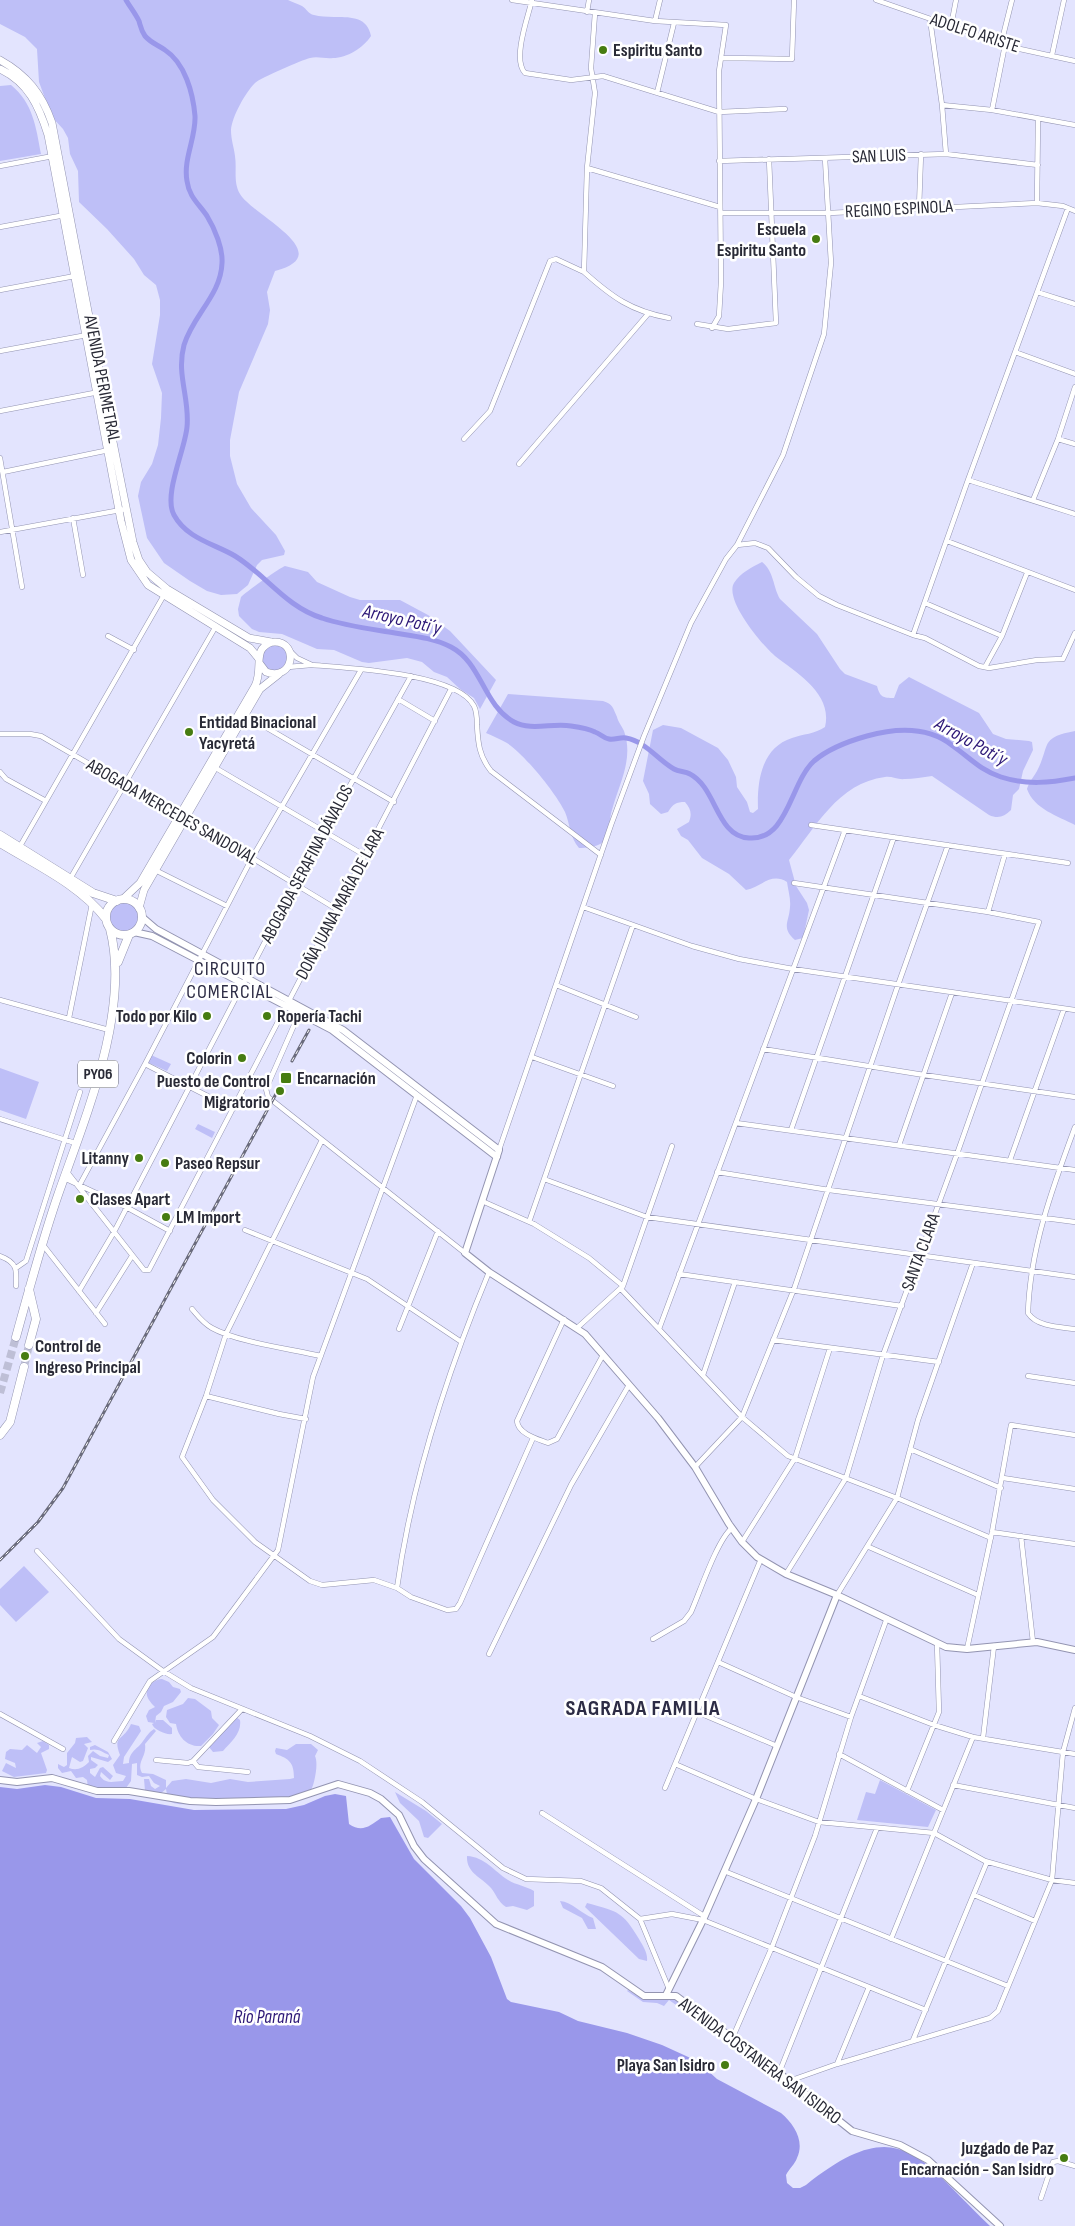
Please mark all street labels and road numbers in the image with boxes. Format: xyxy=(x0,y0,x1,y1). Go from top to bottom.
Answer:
street label: ADOLFO ARISTE xyxy=(927,8,1022,57)
street label: SAN LUIS xyxy=(852,145,907,167)
street label: REGINO ESPINOLA xyxy=(845,196,954,222)
street label: AVENIDA PERIMETRAL xyxy=(79,312,125,445)
street label: ABOGADA MERCEDES SANDOVAL xyxy=(82,754,262,870)
street label: ABOGADA SERAFINA DÁVALOS xyxy=(256,781,358,947)
street label: DOÑA JUANA MARÍA DE LARA xyxy=(291,825,389,983)
road number: PY06 xyxy=(78,1060,118,1088)
street label: SANTA CLARA xyxy=(897,1210,945,1294)
street label: AVENIDA COSTANERA SAN ISIDRO xyxy=(674,1993,845,2129)

